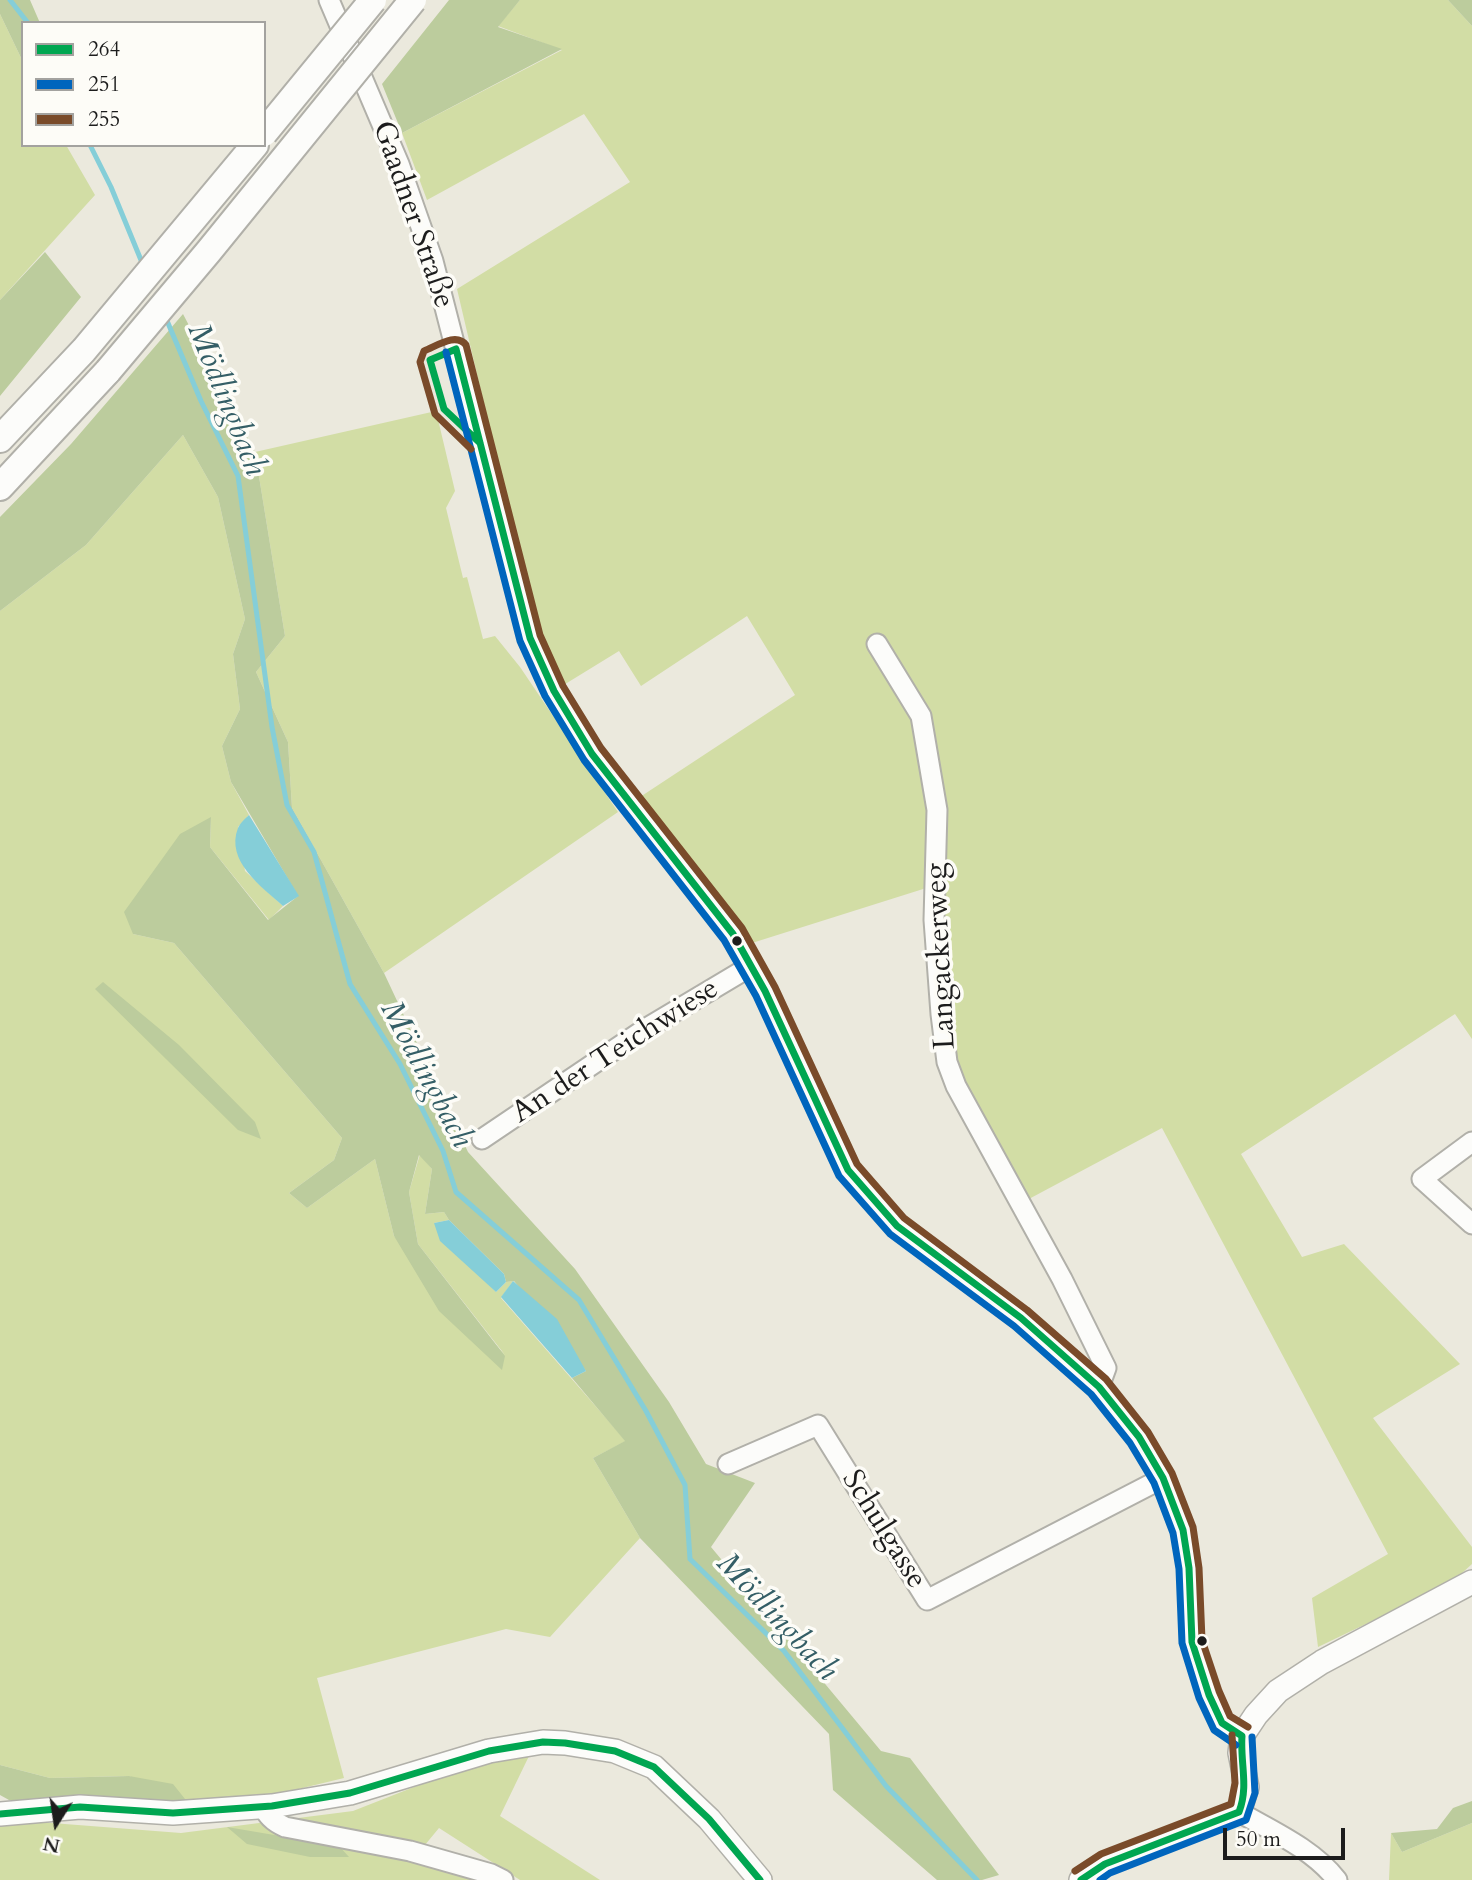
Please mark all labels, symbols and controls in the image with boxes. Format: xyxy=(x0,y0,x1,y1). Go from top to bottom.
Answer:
legend xyxy=(21,21,266,147)
text: 264 xyxy=(88,35,120,64)
text: 251 xyxy=(88,70,120,99)
text: 255 xyxy=(88,105,120,134)
street label: Gaadner Straße xyxy=(363,117,461,313)
water label: Mödlingbach xyxy=(177,318,273,482)
street label: Langackerweg xyxy=(919,862,965,1050)
unlabelled marker xyxy=(730,934,744,948)
street label: An der Teichwiese xyxy=(506,972,726,1132)
water label: Mödlingbach xyxy=(370,995,480,1155)
street label: Schulgasse xyxy=(833,1464,933,1596)
water label: Mödlingbach xyxy=(707,1546,845,1690)
unlabelled marker xyxy=(1195,1634,1209,1648)
north arrow xyxy=(21,1789,91,1859)
scale bar xyxy=(1227,1814,1350,1858)
text: 50 m xyxy=(1236,1825,1281,1854)
text: N xyxy=(41,1830,62,1859)

